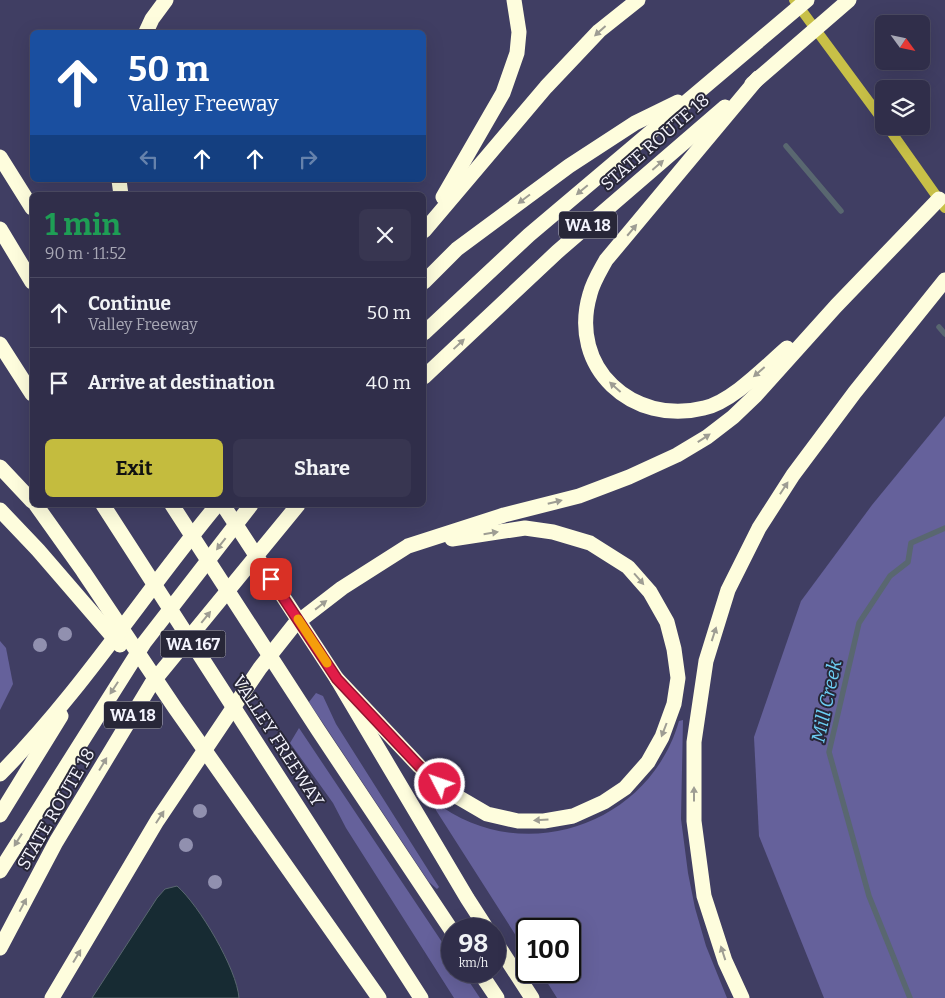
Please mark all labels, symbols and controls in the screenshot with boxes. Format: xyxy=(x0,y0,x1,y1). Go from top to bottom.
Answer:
north arrow xyxy=(875,15,930,70)
map controls xyxy=(875,15,930,135)
one-way arrow xyxy=(594,25,607,36)
text: 50 m xyxy=(128,48,209,90)
icon: ahead xyxy=(45,50,110,115)
button: layers xyxy=(875,80,930,135)
street label: STATE ROUTE 18 xyxy=(596,89,714,195)
text: Valley Freeway xyxy=(128,90,279,117)
icon: left xyxy=(135,145,163,173)
icon: ahead xyxy=(188,145,216,173)
icon: ahead xyxy=(241,145,269,173)
icon: right xyxy=(294,145,322,173)
one-way arrow xyxy=(651,159,664,170)
one-way arrow xyxy=(576,185,589,196)
one-way arrow xyxy=(517,194,531,204)
text: 1 min xyxy=(45,207,121,243)
button: close xyxy=(359,209,411,261)
road number: WA 18 xyxy=(559,212,617,238)
one-way arrow xyxy=(626,224,638,236)
text: 90 m · 11:52 xyxy=(45,244,126,263)
text: Continue xyxy=(88,292,171,315)
icon: ahead xyxy=(45,299,73,327)
text: 50 m xyxy=(367,301,411,324)
text: Valley Freeway xyxy=(88,315,198,334)
one-way arrow xyxy=(453,338,465,350)
one-way arrow xyxy=(753,367,766,378)
icon: arrive xyxy=(45,369,73,397)
text: Arrive at destination xyxy=(88,371,275,394)
text: 40 m xyxy=(366,371,411,394)
one-way arrow xyxy=(609,381,621,393)
one-way arrow xyxy=(698,434,711,443)
button: Exit xyxy=(45,439,223,497)
button: Share xyxy=(233,439,411,497)
one-way arrow xyxy=(780,482,789,495)
one-way arrow xyxy=(548,498,563,506)
one-way arrow xyxy=(483,529,499,537)
one-way arrow xyxy=(215,537,226,550)
pin xyxy=(250,558,292,600)
icon: arrive xyxy=(257,565,285,593)
one-way arrow xyxy=(633,573,644,586)
one-way arrow xyxy=(314,599,327,610)
one-way arrow xyxy=(201,611,212,624)
one-way arrow xyxy=(710,626,718,641)
road number: WA 167 xyxy=(160,630,226,658)
water label: Mill Creek xyxy=(807,657,847,745)
street label: VALLEY FREEWAY xyxy=(227,671,329,811)
one-way arrow xyxy=(109,682,119,695)
road number: WA 18 xyxy=(104,702,162,728)
one-way arrow xyxy=(660,723,668,737)
street label: STATE ROUTE 18 xyxy=(12,744,100,874)
one-way arrow xyxy=(99,757,108,771)
position arrow xyxy=(413,757,465,809)
one-way arrow xyxy=(690,786,698,802)
one-way arrow xyxy=(155,810,165,823)
one-way arrow xyxy=(533,817,549,825)
one-way arrow xyxy=(13,834,22,847)
one-way arrow xyxy=(19,898,27,912)
speed limit sign: 100 xyxy=(516,918,581,983)
text: 98 xyxy=(459,929,488,959)
one-way arrow xyxy=(718,946,726,961)
one-way arrow xyxy=(72,950,81,963)
text: km/h xyxy=(459,956,488,970)

